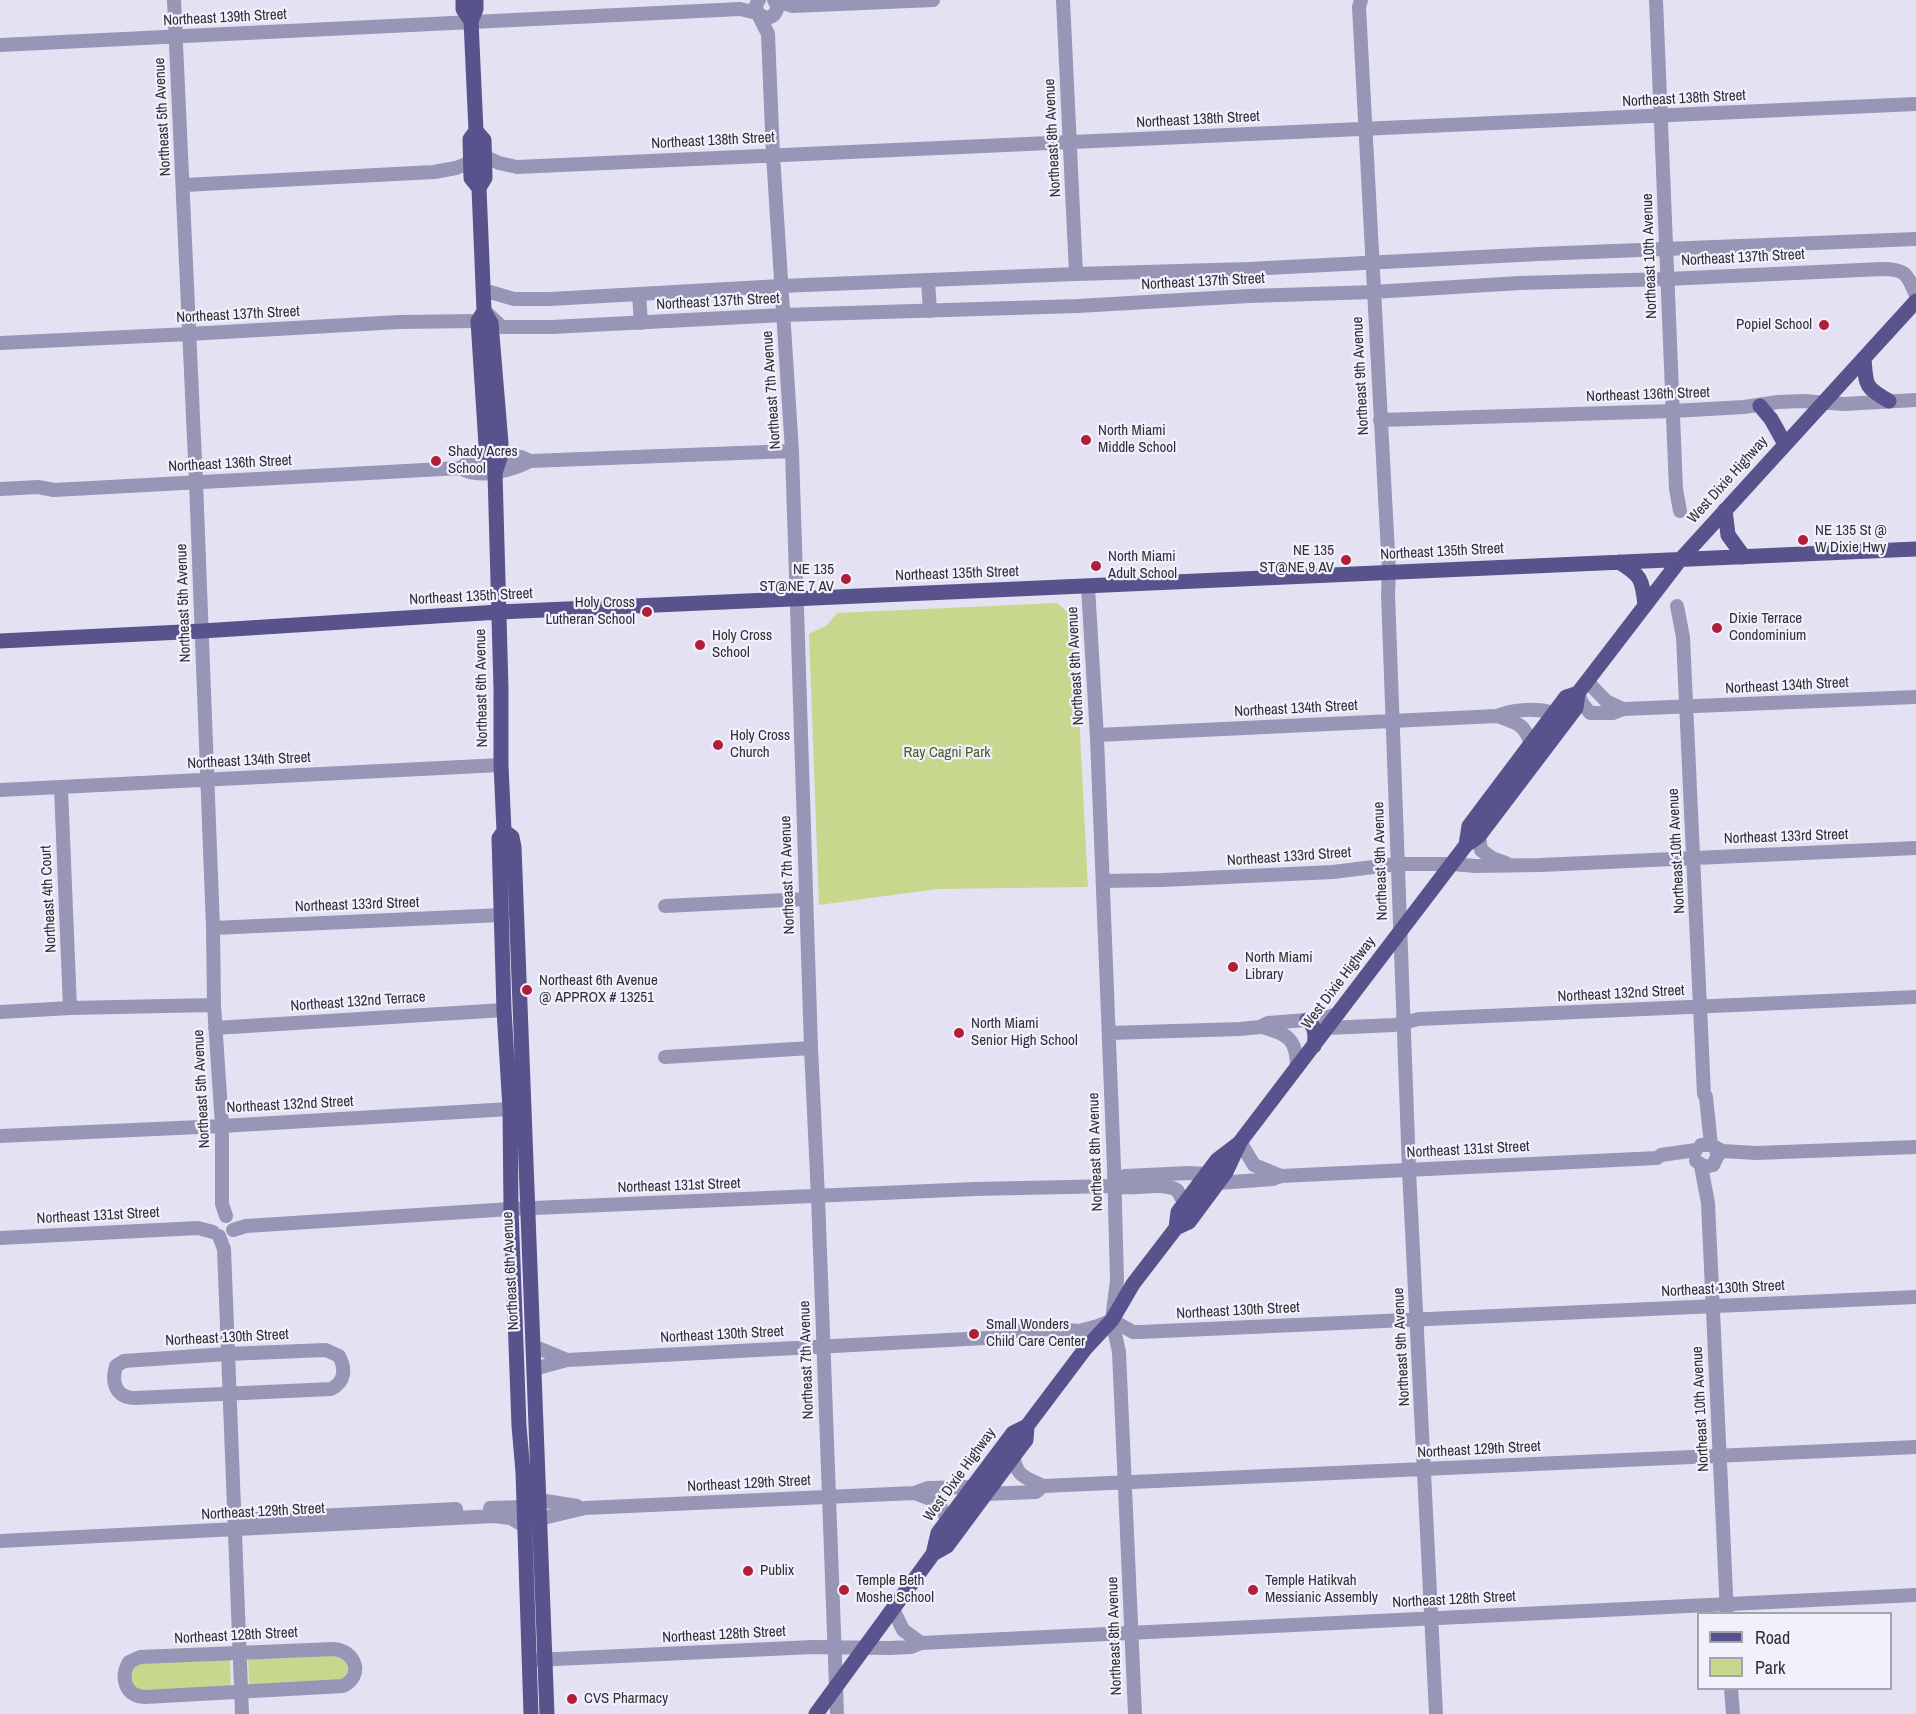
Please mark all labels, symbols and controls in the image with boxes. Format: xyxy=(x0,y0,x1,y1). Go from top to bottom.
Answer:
street label: Northeast 139th Street xyxy=(163,6,287,30)
street label: Northeast 5th Avenue xyxy=(151,57,175,177)
street label: Northeast 8th Avenue xyxy=(1041,78,1065,198)
street label: Northeast 138th Street xyxy=(1622,87,1746,111)
street label: Northeast 138th Street xyxy=(1136,108,1260,132)
street label: Northeast 138th Street xyxy=(651,129,775,153)
street label: Northeast 10th Avenue xyxy=(1639,193,1661,319)
street label: Northeast 137th Street xyxy=(1681,246,1805,270)
street label: Northeast 137th Street xyxy=(1141,270,1265,294)
street label: Northeast 137th Street xyxy=(656,290,780,314)
street label: Northeast 137th Street xyxy=(176,303,300,327)
street label: Northeast 9th Avenue xyxy=(1349,316,1373,436)
place label: Popiel School xyxy=(1736,316,1812,334)
marker: Popiel School xyxy=(1817,318,1831,332)
street label: Northeast 7th Avenue xyxy=(759,330,785,450)
street label: Northeast 136th Street xyxy=(1586,384,1710,406)
place label: North Miami Middle School xyxy=(1098,422,1176,457)
marker: North Miami Middle School xyxy=(1079,433,1093,447)
street label: West Dixie Highway xyxy=(1684,433,1772,527)
place label: Shady Acres School xyxy=(448,443,518,478)
street label: Northeast 136th Street xyxy=(168,452,292,476)
marker: Shady Acres School xyxy=(429,454,443,468)
place label: NE 135 St @ W Dixie Hwy xyxy=(1815,522,1887,557)
marker: NE 135 St @ W Dixie Hwy xyxy=(1796,533,1810,547)
street label: Northeast 135th Street xyxy=(1380,540,1504,564)
place label: NE 135 ST@NE 9 AV xyxy=(1260,542,1334,577)
street label: Northeast 5th Avenue xyxy=(173,543,195,663)
place label: North Miami Adult School xyxy=(1108,548,1177,583)
marker: NE 135 ST@NE 9 AV xyxy=(1339,553,1353,567)
marker: North Miami Adult School xyxy=(1089,559,1103,573)
place label: NE 135 ST@NE 7 AV xyxy=(760,561,834,596)
street label: Northeast 135th Street xyxy=(895,563,1019,585)
marker: NE 135 ST@NE 7 AV xyxy=(839,572,853,586)
street label: Northeast 135th Street xyxy=(409,585,533,609)
place label: Holy Cross Lutheran School xyxy=(545,594,635,629)
marker: Holy Cross Lutheran School xyxy=(640,605,654,619)
street label: Northeast 8th Avenue xyxy=(1064,606,1088,726)
place label: Dixie Terrace Condominium xyxy=(1729,610,1806,645)
marker: Dixie Terrace Condominium xyxy=(1710,621,1724,635)
place label: Holy Cross School xyxy=(712,627,772,662)
street label: Northeast 6th Avenue xyxy=(472,628,492,748)
marker: Holy Cross School xyxy=(693,638,707,652)
street label: Northeast 134th Street xyxy=(1725,674,1849,698)
street label: Northeast 134th Street xyxy=(1234,697,1358,721)
place label: Holy Cross Church xyxy=(730,727,790,762)
marker: Holy Cross Church xyxy=(711,738,725,752)
park label: Ray Cagni Park xyxy=(904,744,990,762)
street label: Northeast 134th Street xyxy=(187,749,311,773)
street label: Northeast 10th Avenue xyxy=(1665,788,1689,914)
street label: Northeast 9th Avenue xyxy=(1370,801,1392,921)
street label: Northeast 7th Avenue xyxy=(777,815,799,935)
street label: Northeast 133rd Street xyxy=(1724,826,1848,848)
street label: Northeast 133rd Street xyxy=(1226,844,1352,870)
street label: Northeast 4th Court xyxy=(37,845,61,953)
street label: Northeast 133rd Street xyxy=(295,894,419,916)
street label: West Dixie Highway xyxy=(1298,933,1380,1033)
place label: North Miami Library xyxy=(1245,949,1313,984)
marker: North Miami Library xyxy=(1226,960,1240,974)
place label: Northeast 6th Avenue @ APPROX # 13251 xyxy=(539,972,658,1007)
street label: Northeast 132nd Street xyxy=(1557,982,1685,1006)
marker: Northeast 6th Avenue @ APPROX # 13251 xyxy=(520,983,534,997)
street label: Northeast 132nd Terrace xyxy=(290,988,426,1016)
place label: North Miami Senior High School xyxy=(971,1015,1078,1050)
marker: North Miami Senior High School xyxy=(952,1026,966,1040)
street label: Northeast 5th Avenue xyxy=(190,1029,214,1149)
street label: Northeast 8th Avenue xyxy=(1085,1092,1107,1212)
street label: Northeast 132nd Street xyxy=(226,1093,354,1117)
street label: Northeast 131st Street xyxy=(1406,1138,1530,1162)
street label: Northeast 131st Street xyxy=(617,1175,741,1197)
street label: Northeast 131st Street xyxy=(36,1204,160,1228)
street label: Northeast 6th Avenue xyxy=(499,1211,523,1331)
street label: Northeast 130th Street xyxy=(1661,1277,1785,1301)
street label: Northeast 9th Avenue xyxy=(1390,1287,1414,1407)
street label: Northeast 130th Street xyxy=(1176,1299,1300,1323)
street label: Northeast 7th Avenue xyxy=(796,1300,818,1420)
place label: Small Wonders Child Care Center xyxy=(986,1316,1085,1351)
street label: Northeast 130th Street xyxy=(660,1323,784,1347)
street label: Northeast 130th Street xyxy=(165,1326,289,1350)
marker: Small Wonders Child Care Center xyxy=(967,1327,981,1341)
street label: Northeast 10th Avenue xyxy=(1689,1346,1713,1472)
street label: West Dixie Highway xyxy=(920,1425,1000,1525)
street label: Northeast 129th Street xyxy=(1417,1438,1541,1462)
street label: Northeast 129th Street xyxy=(687,1472,811,1496)
street label: Northeast 129th Street xyxy=(201,1500,325,1524)
place label: Publix xyxy=(760,1562,794,1580)
marker: Publix xyxy=(741,1564,755,1578)
place label: Temple Beth Moshe School xyxy=(856,1572,934,1607)
place label: Temple Hatikvah Messianic Assembly xyxy=(1265,1572,1378,1607)
street label: Northeast 8th Avenue xyxy=(1104,1576,1126,1696)
marker: Temple Beth Moshe School xyxy=(837,1583,851,1597)
marker: Temple Hatikvah Messianic Assembly xyxy=(1246,1583,1260,1597)
street label: Northeast 128th Street xyxy=(1392,1588,1516,1612)
legend xyxy=(1697,1612,1892,1690)
street label: Northeast 128th Street xyxy=(662,1623,786,1647)
street label: Northeast 128th Street xyxy=(174,1624,298,1648)
text: Road xyxy=(1755,1625,1790,1650)
text: Park xyxy=(1755,1655,1785,1680)
place label: CVS Pharmacy xyxy=(584,1690,668,1708)
marker: CVS Pharmacy xyxy=(565,1692,579,1706)

